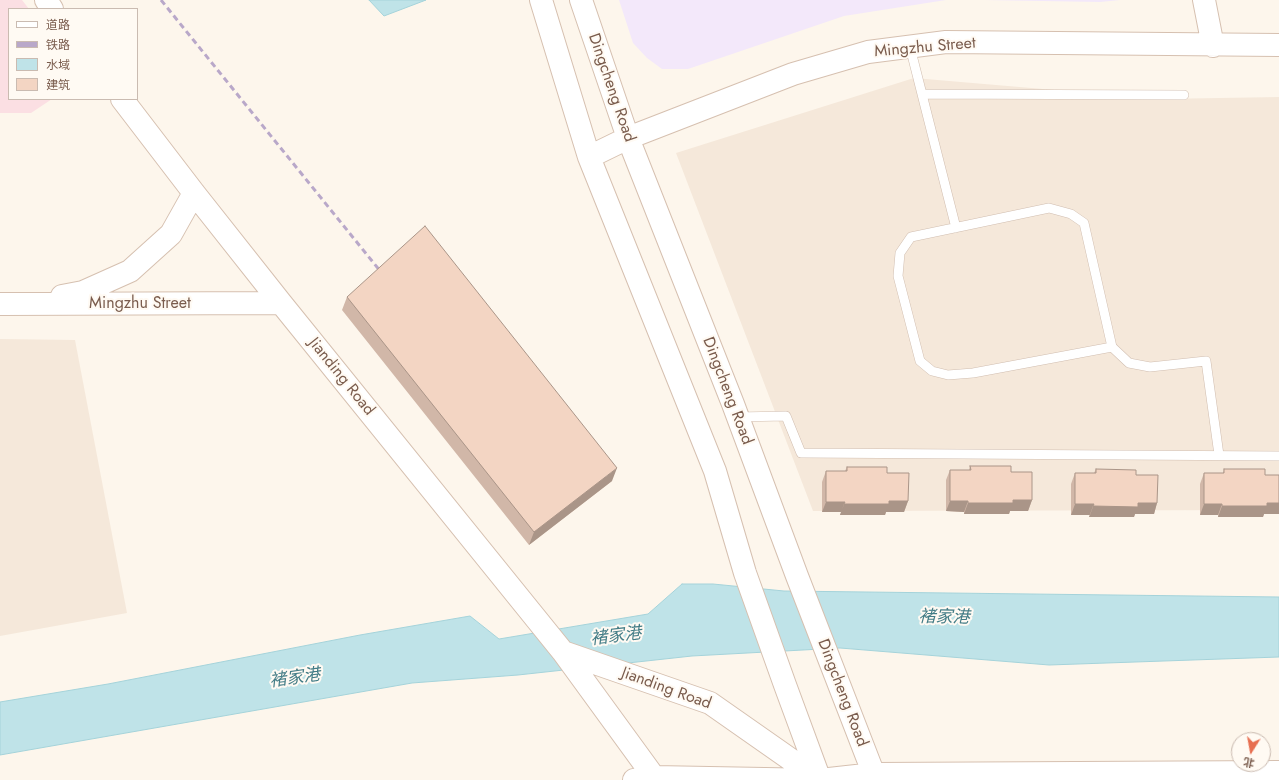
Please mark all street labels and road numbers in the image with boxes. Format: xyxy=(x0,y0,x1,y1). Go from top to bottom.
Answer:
street label: Dingcheng Road xyxy=(583,31,639,145)
street label: Mingzhu Street xyxy=(873,34,977,62)
street label: Mingzhu Street xyxy=(89,294,191,314)
street label: Jianding Road xyxy=(304,334,378,420)
street label: Dingcheng Road xyxy=(698,334,756,448)
street label: Dingcheng Road xyxy=(813,636,871,750)
street label: Jianding Road xyxy=(618,664,714,714)

